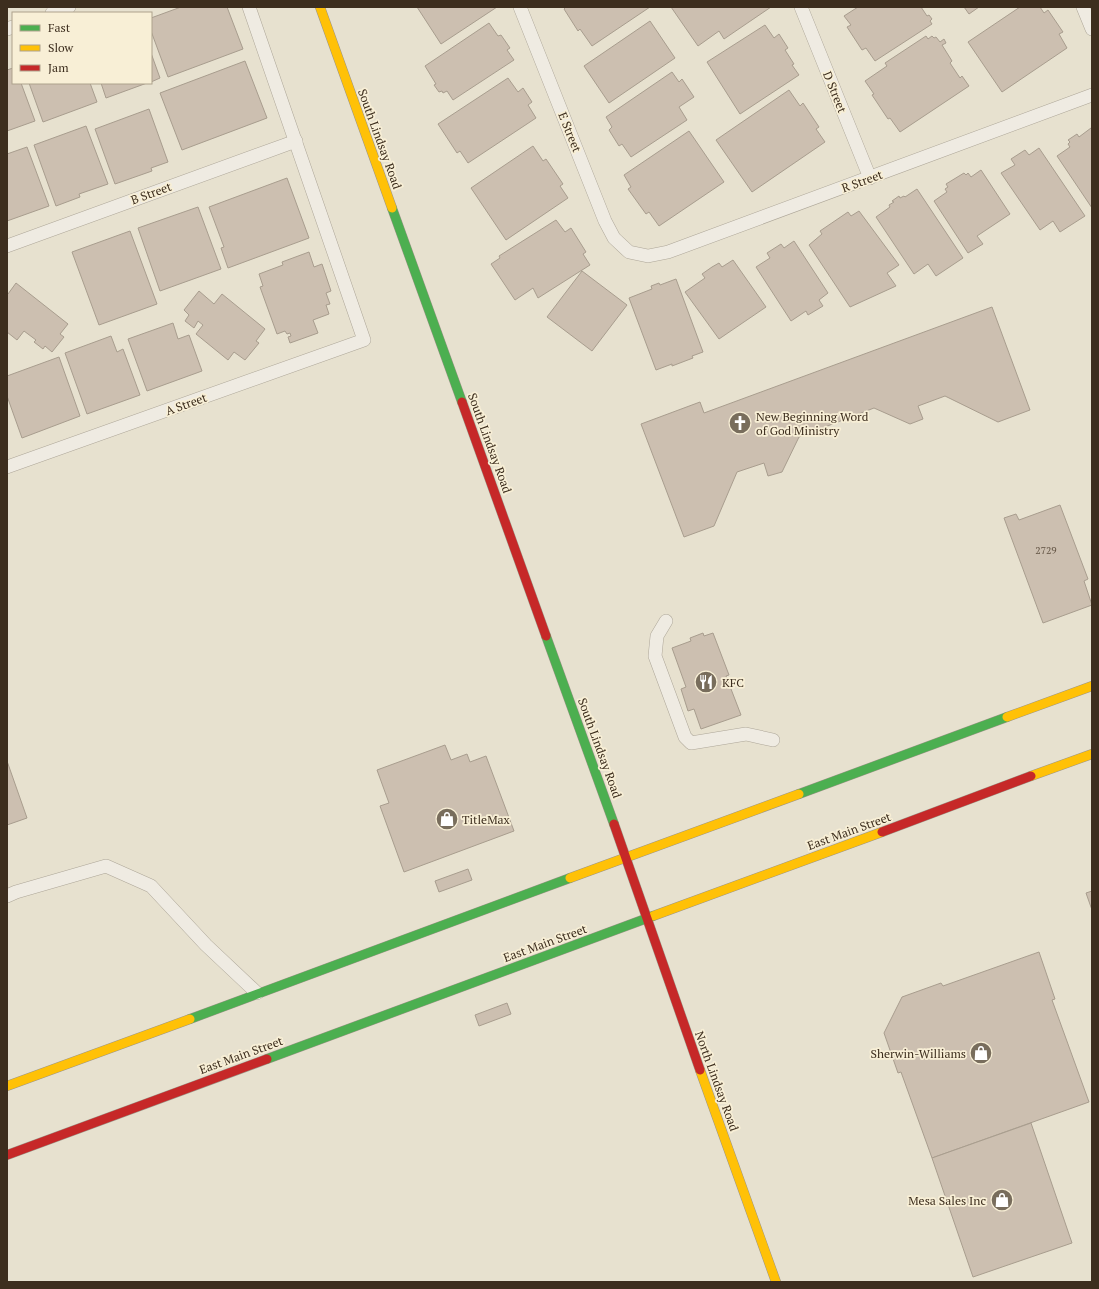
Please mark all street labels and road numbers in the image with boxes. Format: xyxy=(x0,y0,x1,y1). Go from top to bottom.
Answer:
street label: D Street xyxy=(820,69,850,115)
street label: South Lindsay Road xyxy=(355,87,405,191)
street label: E Street xyxy=(555,110,585,155)
street label: R Street xyxy=(839,166,885,195)
street label: B Street xyxy=(129,179,174,207)
street label: A Street xyxy=(163,389,209,418)
street label: South Lindsay Road xyxy=(465,391,515,495)
street label: South Lindsay Road xyxy=(575,696,625,800)
street label: East Main Street xyxy=(805,809,893,853)
street label: East Main Street xyxy=(501,921,589,965)
street label: North Lindsay Road xyxy=(692,1029,742,1133)
street label: East Main Street xyxy=(197,1033,285,1077)

